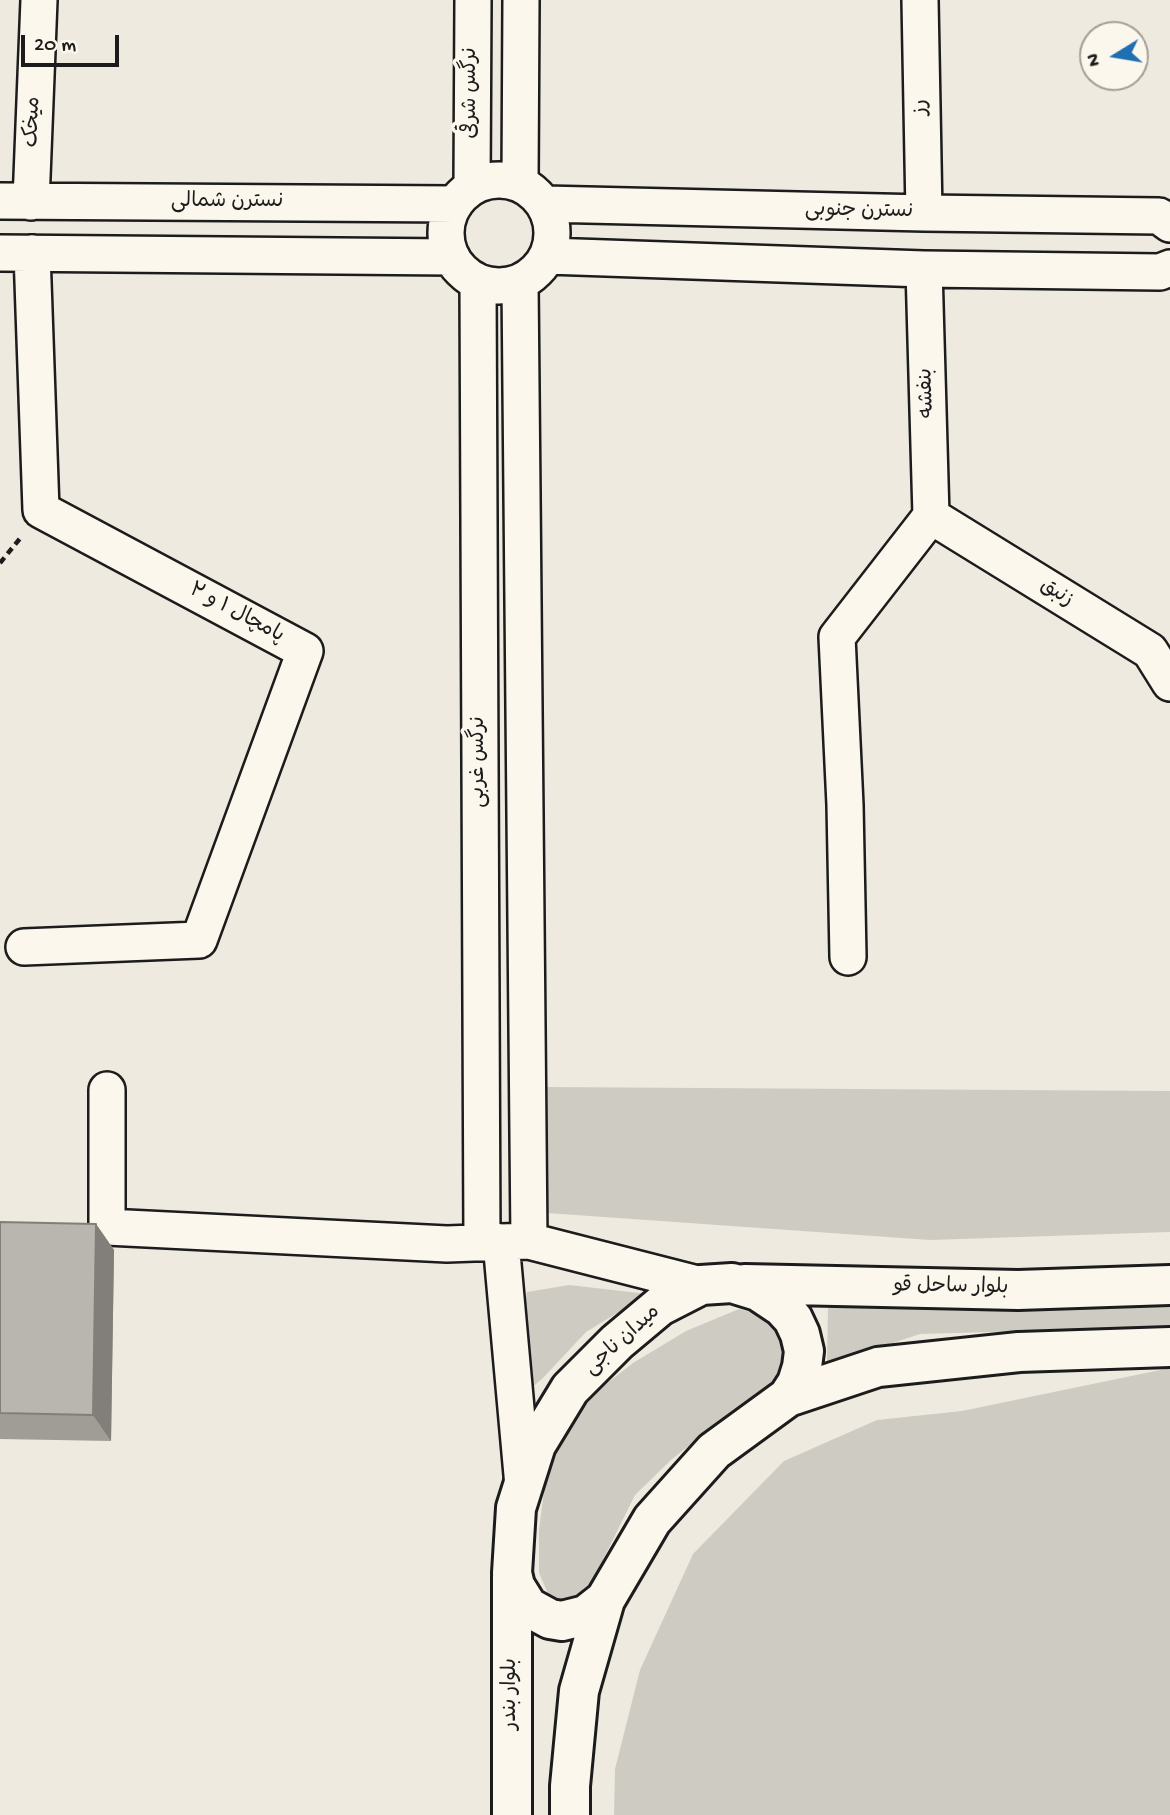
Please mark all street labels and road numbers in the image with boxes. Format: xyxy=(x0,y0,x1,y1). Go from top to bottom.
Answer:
street label: نرگس شرقی xyxy=(459,47,485,139)
street label: میخک xyxy=(21,96,47,148)
street label: رز xyxy=(909,99,935,115)
street label: نسترن شمالی xyxy=(171,190,283,216)
street label: نسترن جنوبی xyxy=(805,198,913,226)
street label: بنفشه xyxy=(915,368,941,418)
street label: زنبق xyxy=(1034,574,1078,614)
street label: پامچال ۱ و ۲ xyxy=(184,578,288,650)
street label: نرگس غربی xyxy=(467,716,493,808)
street label: بلوار ساحل قو xyxy=(893,1274,1009,1302)
street label: میدان ناجی xyxy=(580,1300,666,1382)
street label: بلوار بندر xyxy=(499,1658,525,1730)

